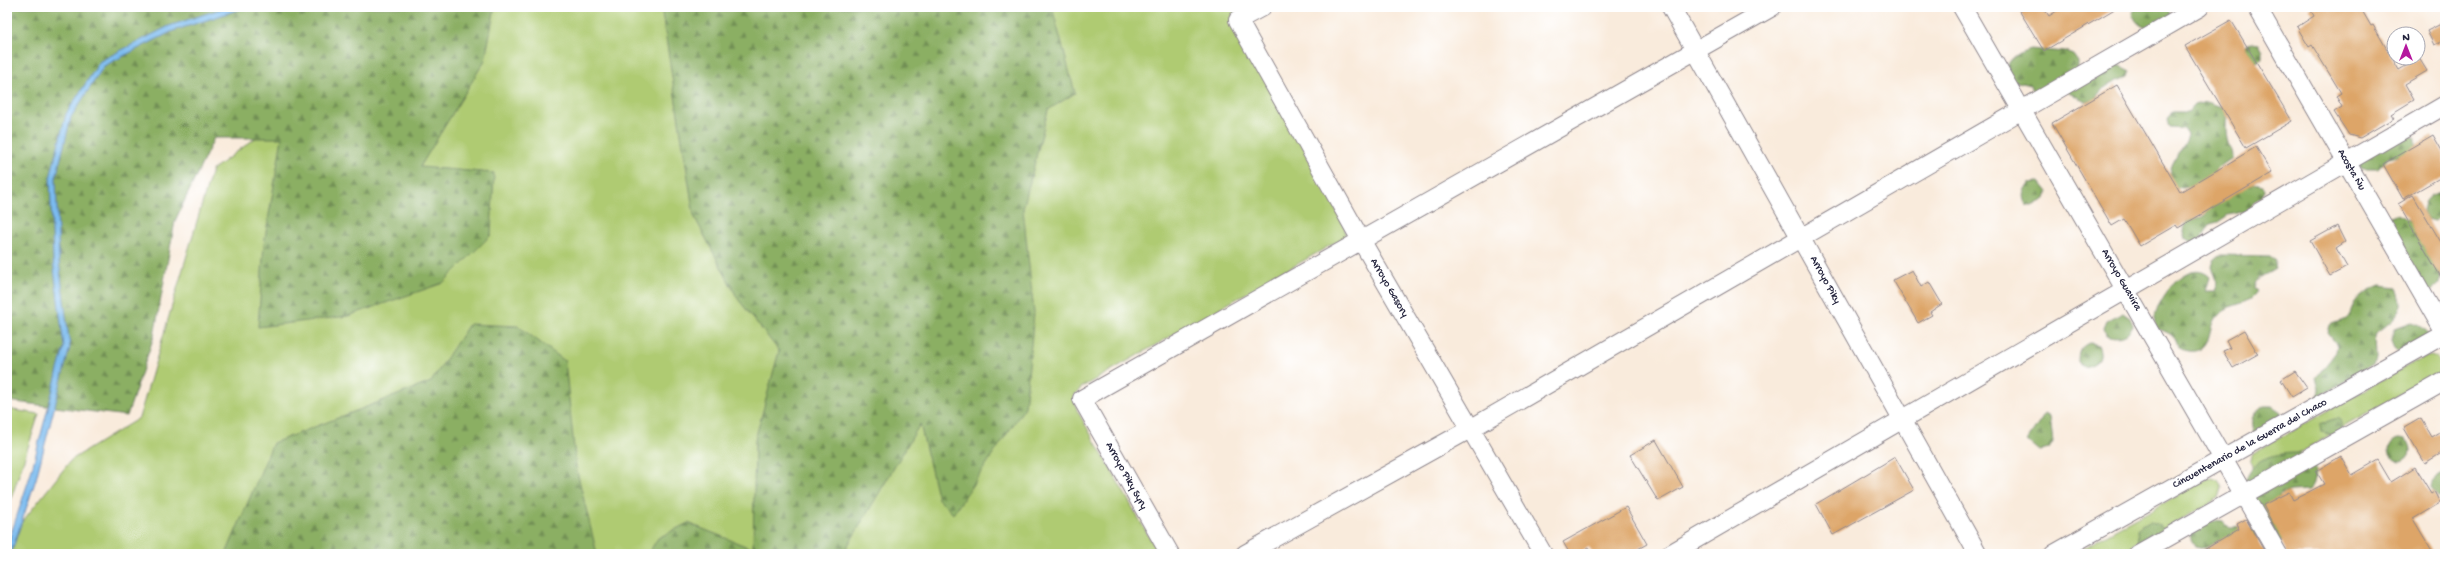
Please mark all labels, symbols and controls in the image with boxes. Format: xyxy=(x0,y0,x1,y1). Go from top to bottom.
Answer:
north arrow xyxy=(2386,26,2426,66)
text: N xyxy=(2402,32,2410,44)
street label: Acosta Ñu xyxy=(2334,147,2368,193)
street label: Arroyo Guavira xyxy=(2099,247,2144,314)
street label: Arroyo Piky xyxy=(1807,254,1843,306)
street label: Arroyo Gasory xyxy=(1367,256,1411,320)
street label: Cincuentenario de la Guerra del Chaco xyxy=(2171,396,2329,491)
street label: Arroyo Piky Syry xyxy=(1103,440,1150,512)

